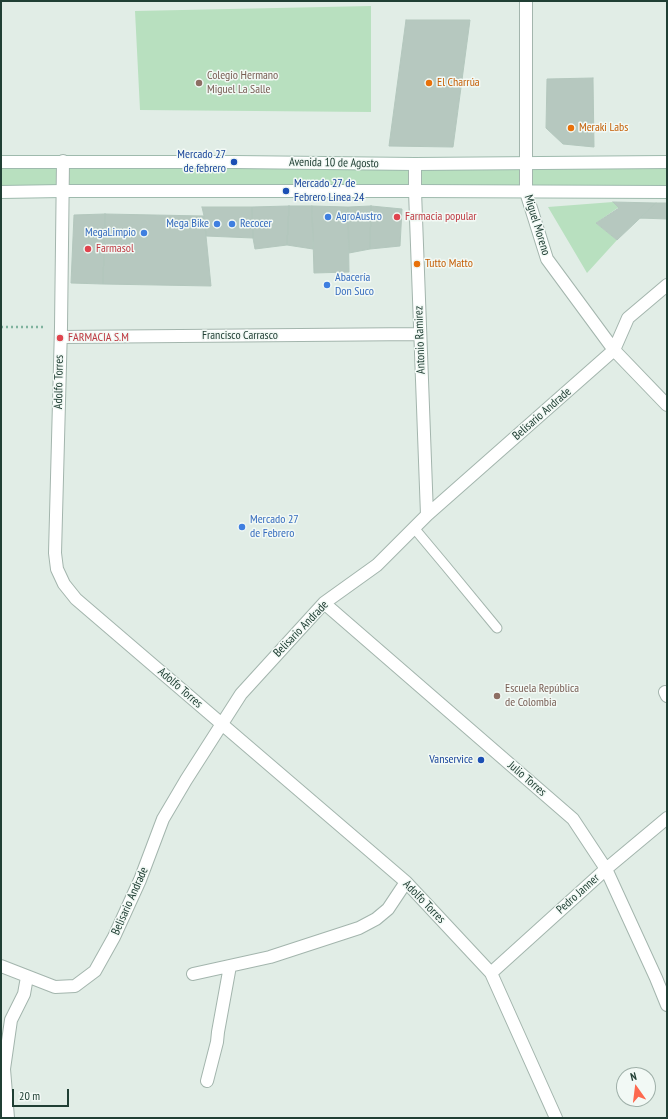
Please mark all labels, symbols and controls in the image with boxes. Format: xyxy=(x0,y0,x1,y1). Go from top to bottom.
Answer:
place label: Colegio Hermano Miguel La Salle xyxy=(207,69,278,97)
place label: El Charrúa xyxy=(437,76,480,90)
marker: Colegio Hermano Miguel La Salle xyxy=(194,78,204,88)
marker: El Charrúa xyxy=(424,78,434,88)
place label: Meraki Labs xyxy=(579,121,628,135)
marker: Meraki Labs xyxy=(566,123,576,133)
place label: Mercado 27 de febrero xyxy=(177,148,226,176)
street label: Avenida 10 de Agosto xyxy=(289,155,379,171)
marker: Mercado 27 de febrero xyxy=(229,157,239,167)
place label: Mercado 27 de Febrero Linea 24 xyxy=(294,177,364,205)
marker: Mercado 27 de Febrero Linea 24 xyxy=(281,186,291,196)
street label: Miguel Moreno xyxy=(521,193,553,257)
place label: AgroAustro xyxy=(336,210,382,224)
place label: Farmacia popular xyxy=(405,210,477,224)
marker: AgroAustro xyxy=(323,212,333,222)
marker: Farmacia popular xyxy=(392,212,402,222)
place label: Mega Bike xyxy=(166,217,209,231)
place label: Recocer xyxy=(240,217,272,231)
marker: Mega Bike xyxy=(212,219,222,229)
marker: Recocer xyxy=(227,219,237,229)
place label: MegaLimpio xyxy=(85,226,136,240)
marker: MegaLimpio xyxy=(139,228,149,238)
place label: Farmasol xyxy=(96,242,134,256)
marker: Farmasol xyxy=(83,244,93,254)
place label: Tutto Matto xyxy=(425,257,473,271)
marker: Tutto Matto xyxy=(412,259,422,269)
place label: Abacería Don Suco xyxy=(335,271,374,299)
marker: Abacería Don Suco xyxy=(322,280,332,290)
street label: Antonio Ramirez xyxy=(412,306,428,374)
street label: Francisco Carrasco xyxy=(202,329,278,343)
place label: FARMACIA S.M xyxy=(68,331,129,345)
marker: FARMACIA S.M xyxy=(55,333,65,343)
street label: Adolfo Torres xyxy=(51,355,67,409)
street label: Belisario Andrade xyxy=(510,385,574,443)
place label: Mercado 27 de Febrero xyxy=(250,513,299,541)
marker: Mercado 27 de Febrero xyxy=(237,522,247,532)
street label: Belisario Andrade xyxy=(271,598,331,660)
street label: Adolfo Torres xyxy=(155,665,205,711)
place label: Escuela República de Colombia xyxy=(505,682,579,710)
marker: Escuela República de Colombia xyxy=(492,691,502,701)
place label: Vanservice xyxy=(429,753,473,767)
marker: Vanservice xyxy=(476,755,486,765)
street label: Julio Torres xyxy=(505,758,549,800)
street label: Belisario Andrade xyxy=(109,865,151,937)
street label: Pedro Janner xyxy=(554,871,602,917)
street label: Adolfo Torres xyxy=(400,877,448,927)
north arrow xyxy=(616,1067,656,1107)
text: N xyxy=(629,1069,638,1084)
scale bar xyxy=(14,1081,71,1107)
text: 20 m xyxy=(19,1088,40,1103)

